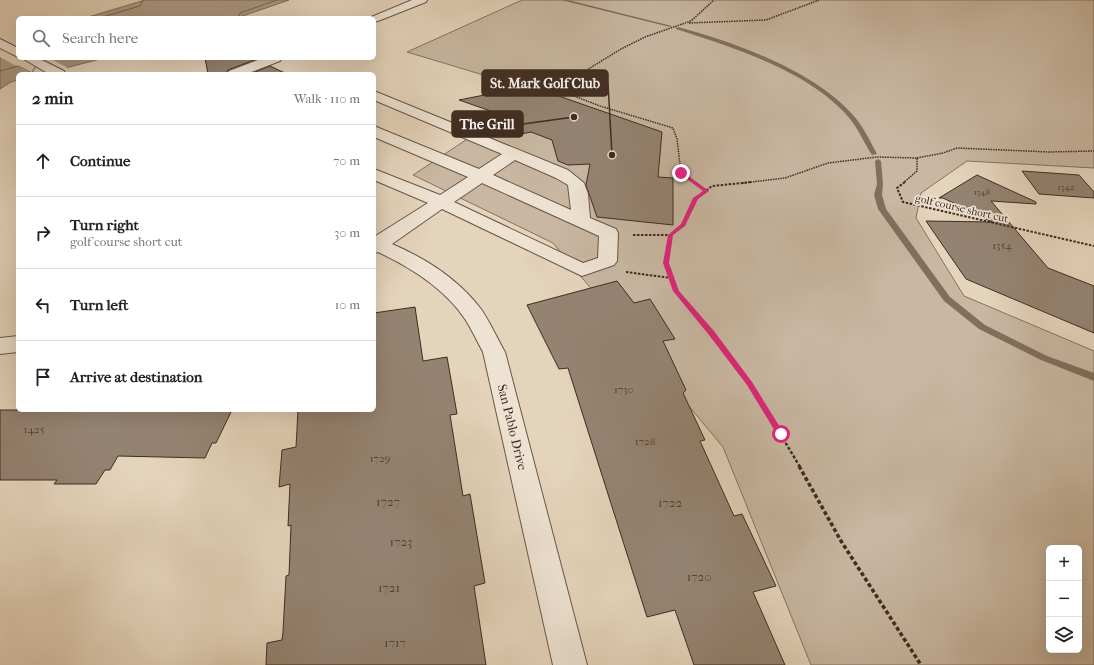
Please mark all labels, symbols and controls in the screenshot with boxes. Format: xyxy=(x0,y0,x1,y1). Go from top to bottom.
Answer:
search box xyxy=(16,16,376,60)
icon: search xyxy=(30,27,52,49)
text: Search here xyxy=(62,29,138,47)
callout: St. Mark Golf Club xyxy=(482,70,608,96)
text: St. Mark Golf Club xyxy=(490,75,601,92)
text: 2 min xyxy=(32,88,73,108)
text: Walk · 110 m xyxy=(294,91,360,106)
callout: The Grill xyxy=(452,111,523,137)
text: The Grill xyxy=(458,116,515,133)
icon: ahead xyxy=(32,150,54,172)
text: Continue xyxy=(70,152,130,170)
text: 70 m xyxy=(333,153,360,168)
route end xyxy=(672,164,690,182)
house number: 1342 xyxy=(1058,182,1075,192)
house number: 1348 xyxy=(974,187,991,197)
street label: golf course short cut xyxy=(914,191,1010,226)
text: Turn right xyxy=(70,216,139,234)
icon: right xyxy=(32,222,54,244)
text: 30 m xyxy=(334,225,360,240)
text: golf course short cut xyxy=(70,234,182,249)
house number: 1354 xyxy=(992,239,1012,252)
icon: left xyxy=(32,294,54,316)
text: Turn left xyxy=(70,296,128,314)
text: 10 m xyxy=(335,297,360,312)
icon: arrive xyxy=(32,366,54,388)
text: Arrive at destination xyxy=(70,368,202,386)
street label: San Pablo Drive xyxy=(495,383,531,472)
house number: 1730 xyxy=(614,383,634,396)
house number: 1425 xyxy=(24,423,45,436)
route start xyxy=(772,425,790,443)
house number: 1728 xyxy=(635,435,655,448)
house number: 1729 xyxy=(370,452,391,465)
house number: 1727 xyxy=(376,494,400,509)
house number: 1722 xyxy=(658,495,682,510)
house number: 1723 xyxy=(390,534,412,549)
map controls xyxy=(1046,545,1082,653)
button: + xyxy=(1046,545,1082,581)
house number: 1720 xyxy=(687,569,711,584)
house number: 1721 xyxy=(378,580,400,595)
button: − xyxy=(1046,581,1082,617)
button: layers xyxy=(1046,617,1082,653)
house number: 1717 xyxy=(384,635,406,650)

